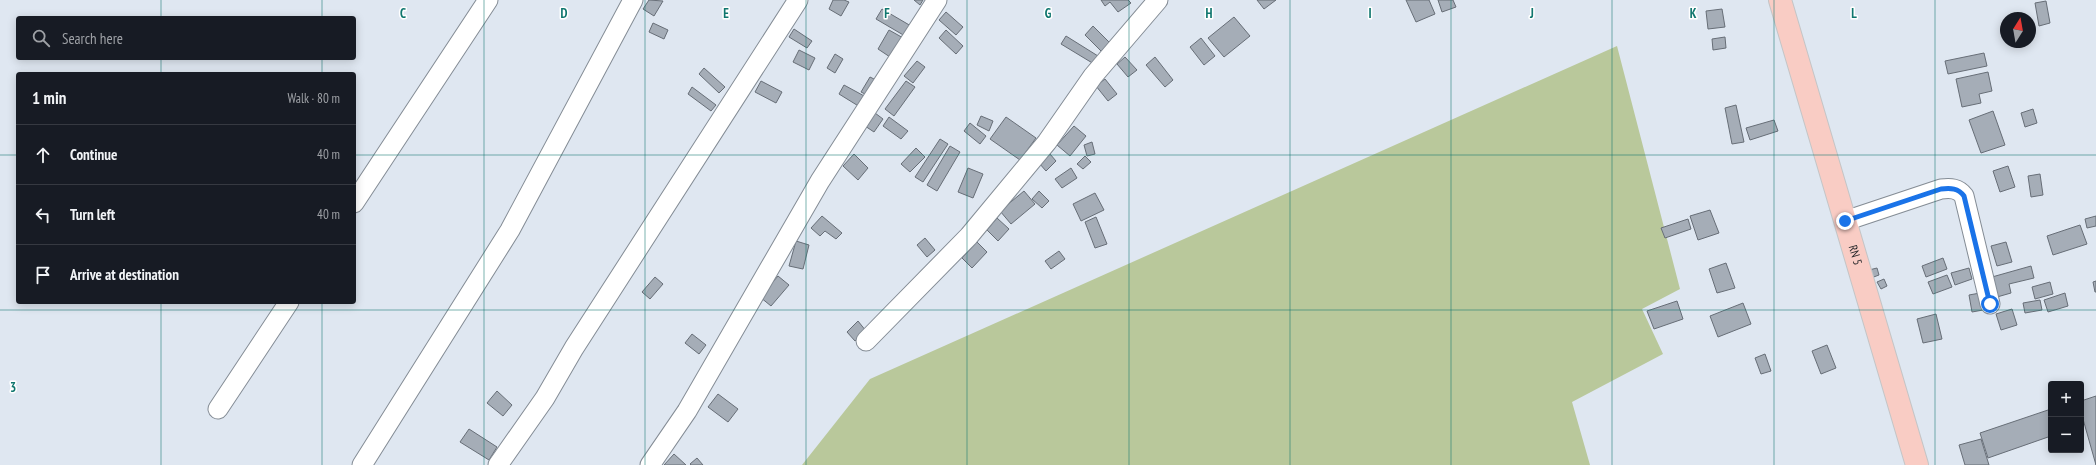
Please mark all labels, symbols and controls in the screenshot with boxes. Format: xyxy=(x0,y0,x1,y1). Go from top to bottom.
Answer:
text: C xyxy=(400,5,406,22)
text: D xyxy=(561,5,568,22)
text: E xyxy=(723,5,729,22)
text: F xyxy=(884,5,890,22)
text: G xyxy=(1045,5,1052,22)
text: H xyxy=(1206,5,1213,22)
text: I xyxy=(1368,5,1372,22)
text: J xyxy=(1529,5,1534,22)
text: K xyxy=(1690,5,1697,22)
text: L xyxy=(1851,5,1857,22)
north arrow xyxy=(2000,12,2036,48)
search box xyxy=(16,16,356,60)
icon: search xyxy=(30,27,52,49)
text: Search here xyxy=(62,29,123,48)
text: 1 min xyxy=(32,87,66,109)
text: Walk · 80 m xyxy=(288,90,340,107)
icon: ahead xyxy=(32,144,54,166)
text: Continue xyxy=(70,145,117,164)
text: 40 m xyxy=(317,146,340,163)
icon: left xyxy=(32,204,54,226)
text: Turn left xyxy=(70,205,115,224)
text: 40 m xyxy=(317,206,340,223)
route end xyxy=(1836,212,1854,230)
street label: RN 5 xyxy=(1846,243,1866,267)
icon: arrive xyxy=(32,264,54,286)
text: Arrive at destination xyxy=(70,265,179,284)
route start xyxy=(1981,295,1999,313)
text: 3 xyxy=(10,379,16,396)
map controls xyxy=(2048,381,2084,453)
button: + xyxy=(2048,381,2084,417)
button: − xyxy=(2048,417,2084,453)

